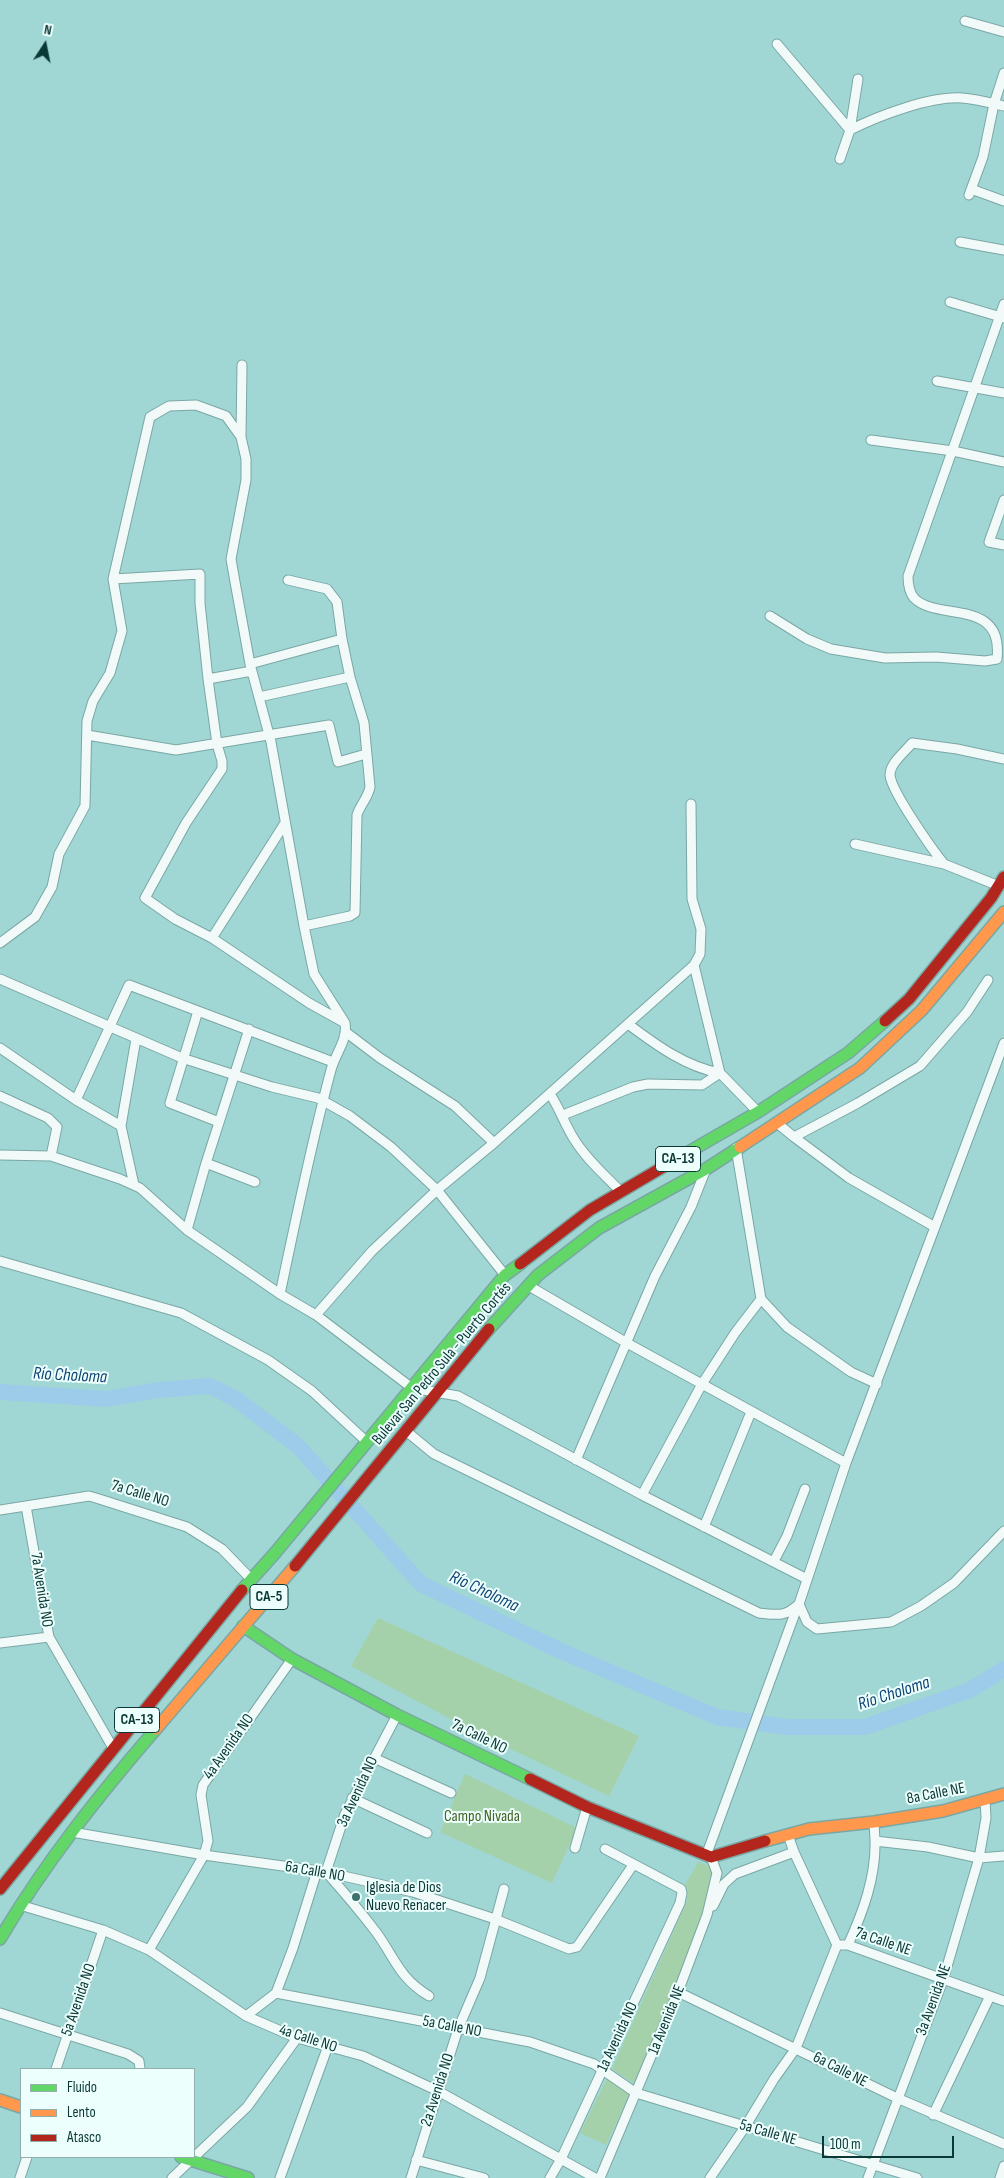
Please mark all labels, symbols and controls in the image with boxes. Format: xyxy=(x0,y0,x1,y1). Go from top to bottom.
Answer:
north arrow xyxy=(20,20,70,70)
text: N xyxy=(43,21,53,39)
road number: CA-13 xyxy=(656,1146,700,1172)
street label: Bulevar San Pedro Sula - Puerto Cortés xyxy=(368,1279,516,1449)
water label: Río Choloma xyxy=(32,1363,108,1389)
street label: 7a Calle NO xyxy=(109,1476,171,1512)
street label: 7a Avenida NO xyxy=(26,1551,56,1629)
water label: Río Choloma xyxy=(446,1567,522,1617)
road number: CA-5 xyxy=(250,1584,288,1610)
water label: Río Choloma xyxy=(855,1672,933,1716)
road number: CA-13 xyxy=(114,1708,160,1732)
street label: 4a Avenida NO xyxy=(199,1710,259,1784)
street label: 7a Calle NO xyxy=(448,1715,510,1759)
street label: 3a Avenida NO xyxy=(333,1754,383,1830)
street label: 8a Calle NE xyxy=(905,1779,967,1809)
park label: Campo Nivada xyxy=(444,1807,520,1827)
street label: 6a Calle NO xyxy=(284,1857,346,1887)
place label: Iglesia de Dios Nuevo Renacer xyxy=(366,1878,446,1916)
marker: Iglesia de Dios Nuevo Renacer xyxy=(350,1891,362,1903)
street label: 7a Calle NE xyxy=(852,1923,914,1961)
street label: 5a Avenida NO xyxy=(58,1961,100,2039)
street label: 3a Avenida NE xyxy=(912,1962,956,2038)
street label: 1a Avenida NE xyxy=(644,1982,690,2058)
street label: 1a Avenida NO xyxy=(593,1999,643,2075)
street label: 5a Calle NO xyxy=(421,2012,483,2042)
street label: 4a Calle NO xyxy=(276,2021,340,2057)
street label: 6a Calle NE xyxy=(809,2048,871,2092)
street label: 2a Avenida NO xyxy=(417,2051,459,2129)
legend xyxy=(20,2068,195,2158)
text: Fluido xyxy=(67,2078,97,2097)
text: Lento xyxy=(67,2103,96,2122)
street label: 5a Calle NE xyxy=(737,2116,799,2150)
scale bar xyxy=(824,2126,956,2158)
text: Atasco xyxy=(67,2128,101,2147)
text: 100 m xyxy=(830,2135,861,2154)

